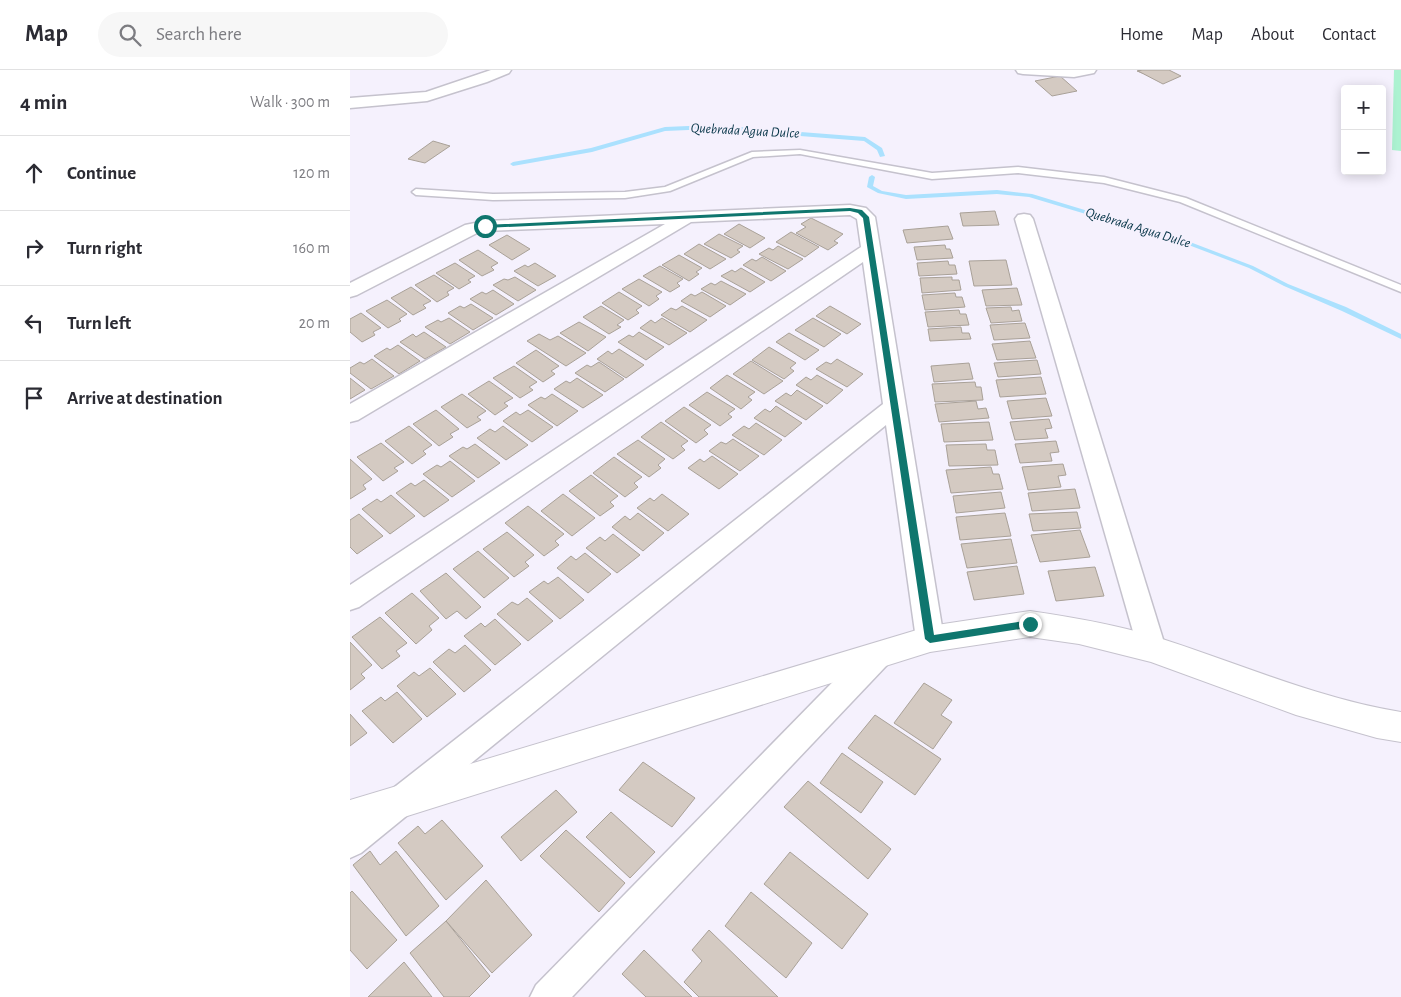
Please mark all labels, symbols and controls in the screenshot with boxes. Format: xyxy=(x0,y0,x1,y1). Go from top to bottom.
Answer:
search box xyxy=(98,12,448,57)
icon: search xyxy=(116,21,144,49)
text: Map xyxy=(25,22,68,46)
text: Search here xyxy=(156,25,242,44)
text: Home xyxy=(1120,26,1163,44)
text: Map xyxy=(1191,26,1223,44)
text: About xyxy=(1251,26,1294,44)
text: Contact xyxy=(1322,26,1376,44)
map controls xyxy=(1341,85,1386,175)
button: + xyxy=(1341,85,1386,130)
text: 4 min xyxy=(20,92,67,113)
text: Walk · 300 m xyxy=(250,94,330,110)
water label: Quebrada Agua Dulce xyxy=(690,121,800,141)
button: − xyxy=(1341,130,1386,175)
icon: ahead xyxy=(20,159,48,187)
text: Continue xyxy=(67,164,136,183)
text: 120 m xyxy=(293,165,330,181)
water label: Quebrada Agua Dulce xyxy=(1084,205,1192,251)
route start xyxy=(474,215,497,238)
icon: right xyxy=(20,234,48,262)
text: Turn right xyxy=(67,239,142,258)
text: 160 m xyxy=(293,240,330,256)
icon: left xyxy=(20,309,48,337)
text: Turn left xyxy=(67,314,131,333)
text: 20 m xyxy=(299,315,330,331)
icon: arrive xyxy=(20,384,48,412)
text: Arrive at destination xyxy=(67,389,223,408)
route end xyxy=(1019,613,1042,636)

